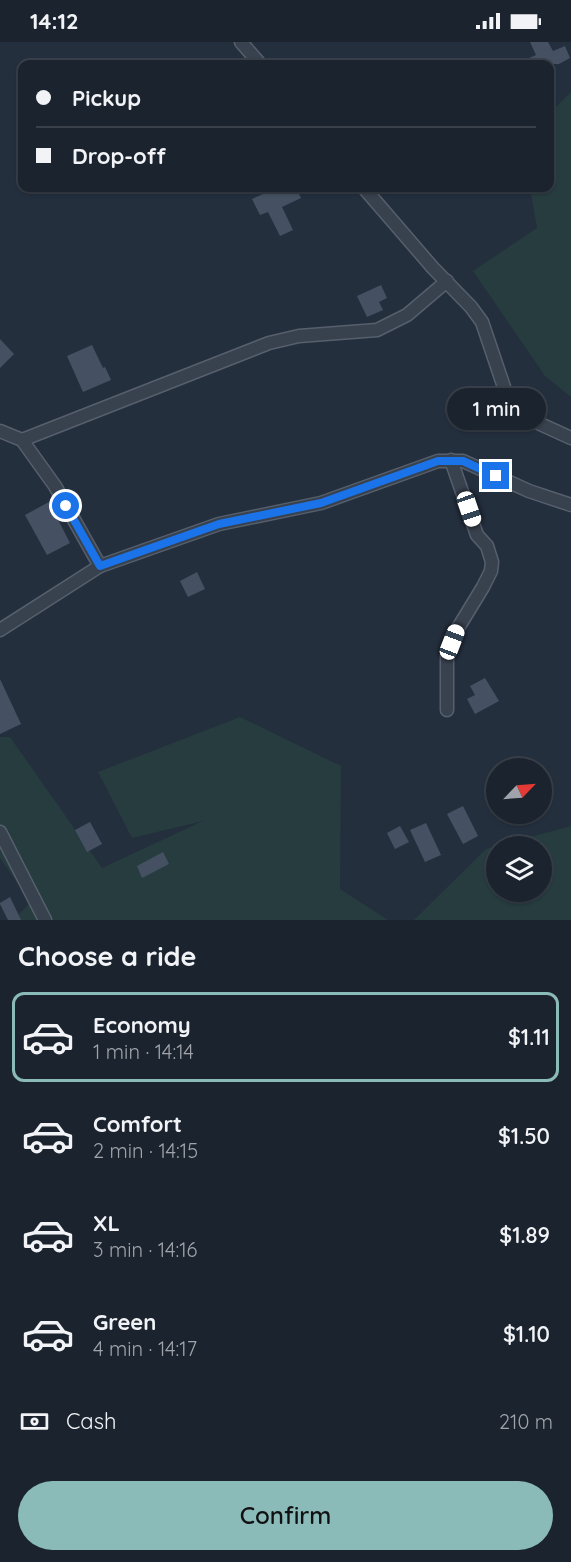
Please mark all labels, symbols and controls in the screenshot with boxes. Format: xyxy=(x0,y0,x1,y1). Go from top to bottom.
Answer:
text: 14:12 xyxy=(30,7,79,35)
text: Pickup xyxy=(72,84,141,112)
text: Drop-off xyxy=(72,142,166,170)
callout: 1 min xyxy=(446,389,546,431)
text: 1 min xyxy=(473,396,520,421)
route end xyxy=(482,462,509,489)
car xyxy=(455,489,483,529)
route start xyxy=(52,492,79,519)
car xyxy=(437,622,467,662)
north arrow xyxy=(486,758,552,824)
map controls xyxy=(486,758,552,902)
button: layers xyxy=(486,836,552,902)
text: Choose a ride xyxy=(18,939,196,973)
icon: car xyxy=(21,1010,75,1064)
text: Economy xyxy=(93,1011,191,1039)
text: $1.11 xyxy=(508,1023,550,1051)
text: 1 min · 14:14 xyxy=(93,1039,194,1064)
icon: car xyxy=(21,1109,75,1163)
text: Comfort xyxy=(93,1110,182,1138)
text: $1.50 xyxy=(498,1122,550,1150)
text: 2 min · 14:15 xyxy=(93,1138,198,1163)
icon: car xyxy=(21,1208,75,1262)
text: XL xyxy=(93,1209,120,1237)
text: $1.89 xyxy=(499,1221,550,1249)
text: 3 min · 14:16 xyxy=(93,1237,197,1262)
icon: car xyxy=(21,1307,75,1361)
text: Green xyxy=(93,1308,156,1336)
text: $1.10 xyxy=(503,1320,550,1348)
text: 4 min · 14:17 xyxy=(93,1336,197,1361)
icon: cash xyxy=(18,1405,51,1438)
text: Cash xyxy=(66,1407,117,1435)
text: 210 m xyxy=(499,1409,553,1434)
button: Confirm xyxy=(18,1481,553,1550)

